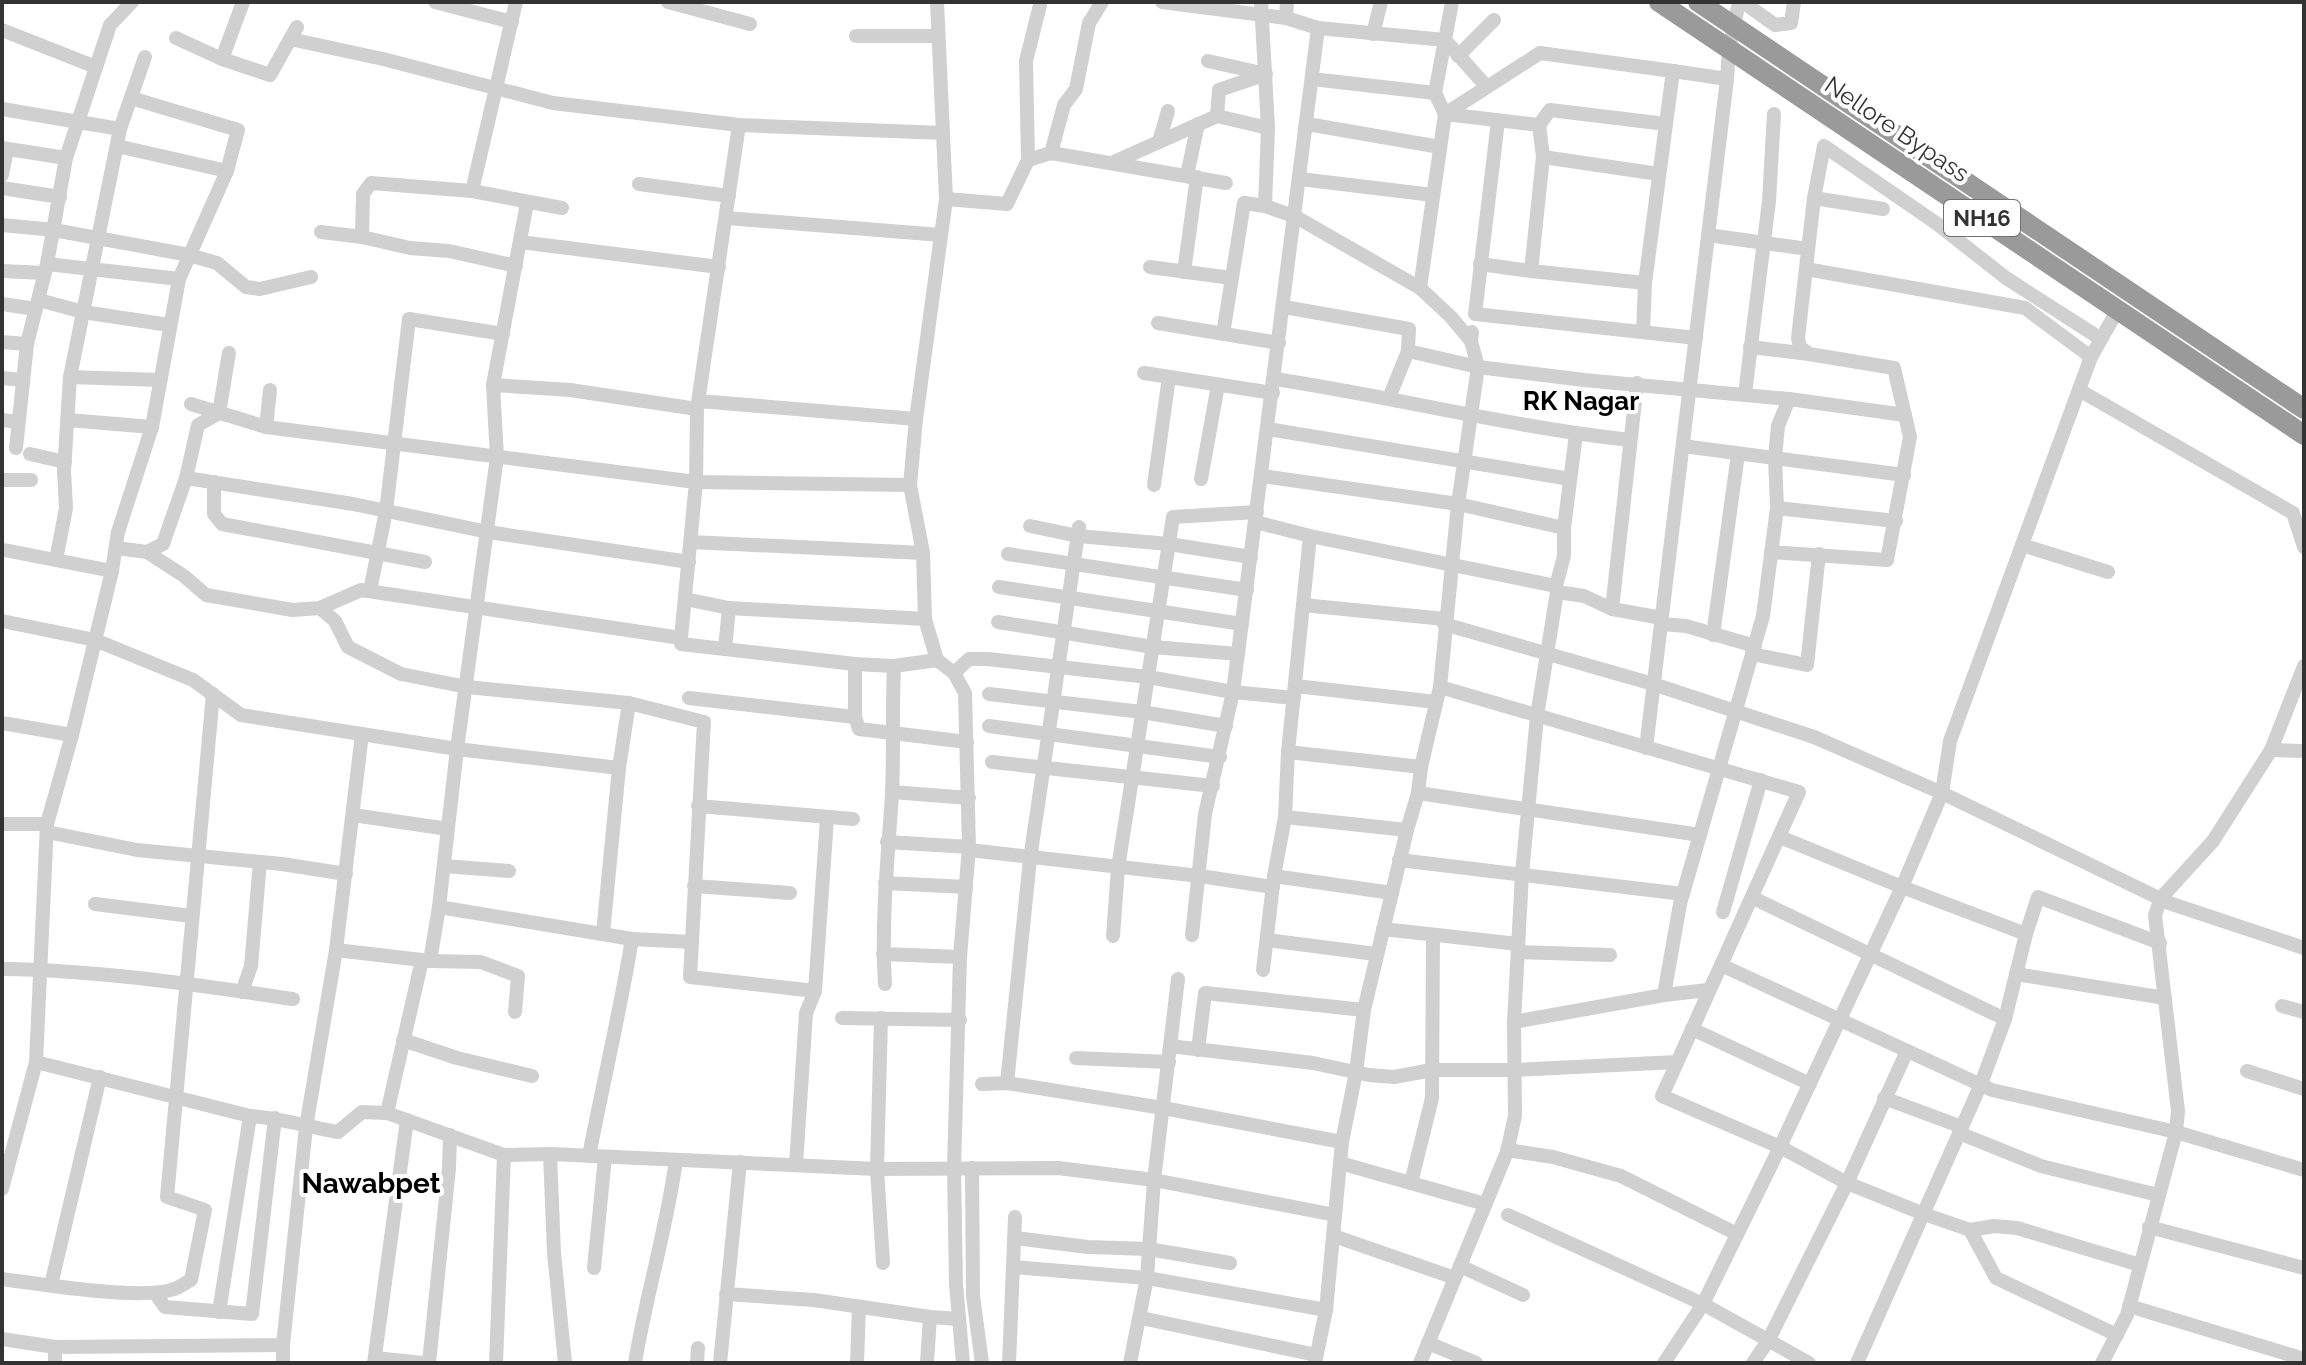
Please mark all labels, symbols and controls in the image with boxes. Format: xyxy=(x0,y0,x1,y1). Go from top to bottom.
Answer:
street label: Nellore Bypass xyxy=(1819,70,1975,188)
road number: NH16 xyxy=(1944,200,2020,236)
district label: RK Nagar xyxy=(1523,386,1639,416)
district label: Nawabpet xyxy=(302,1167,441,1200)

